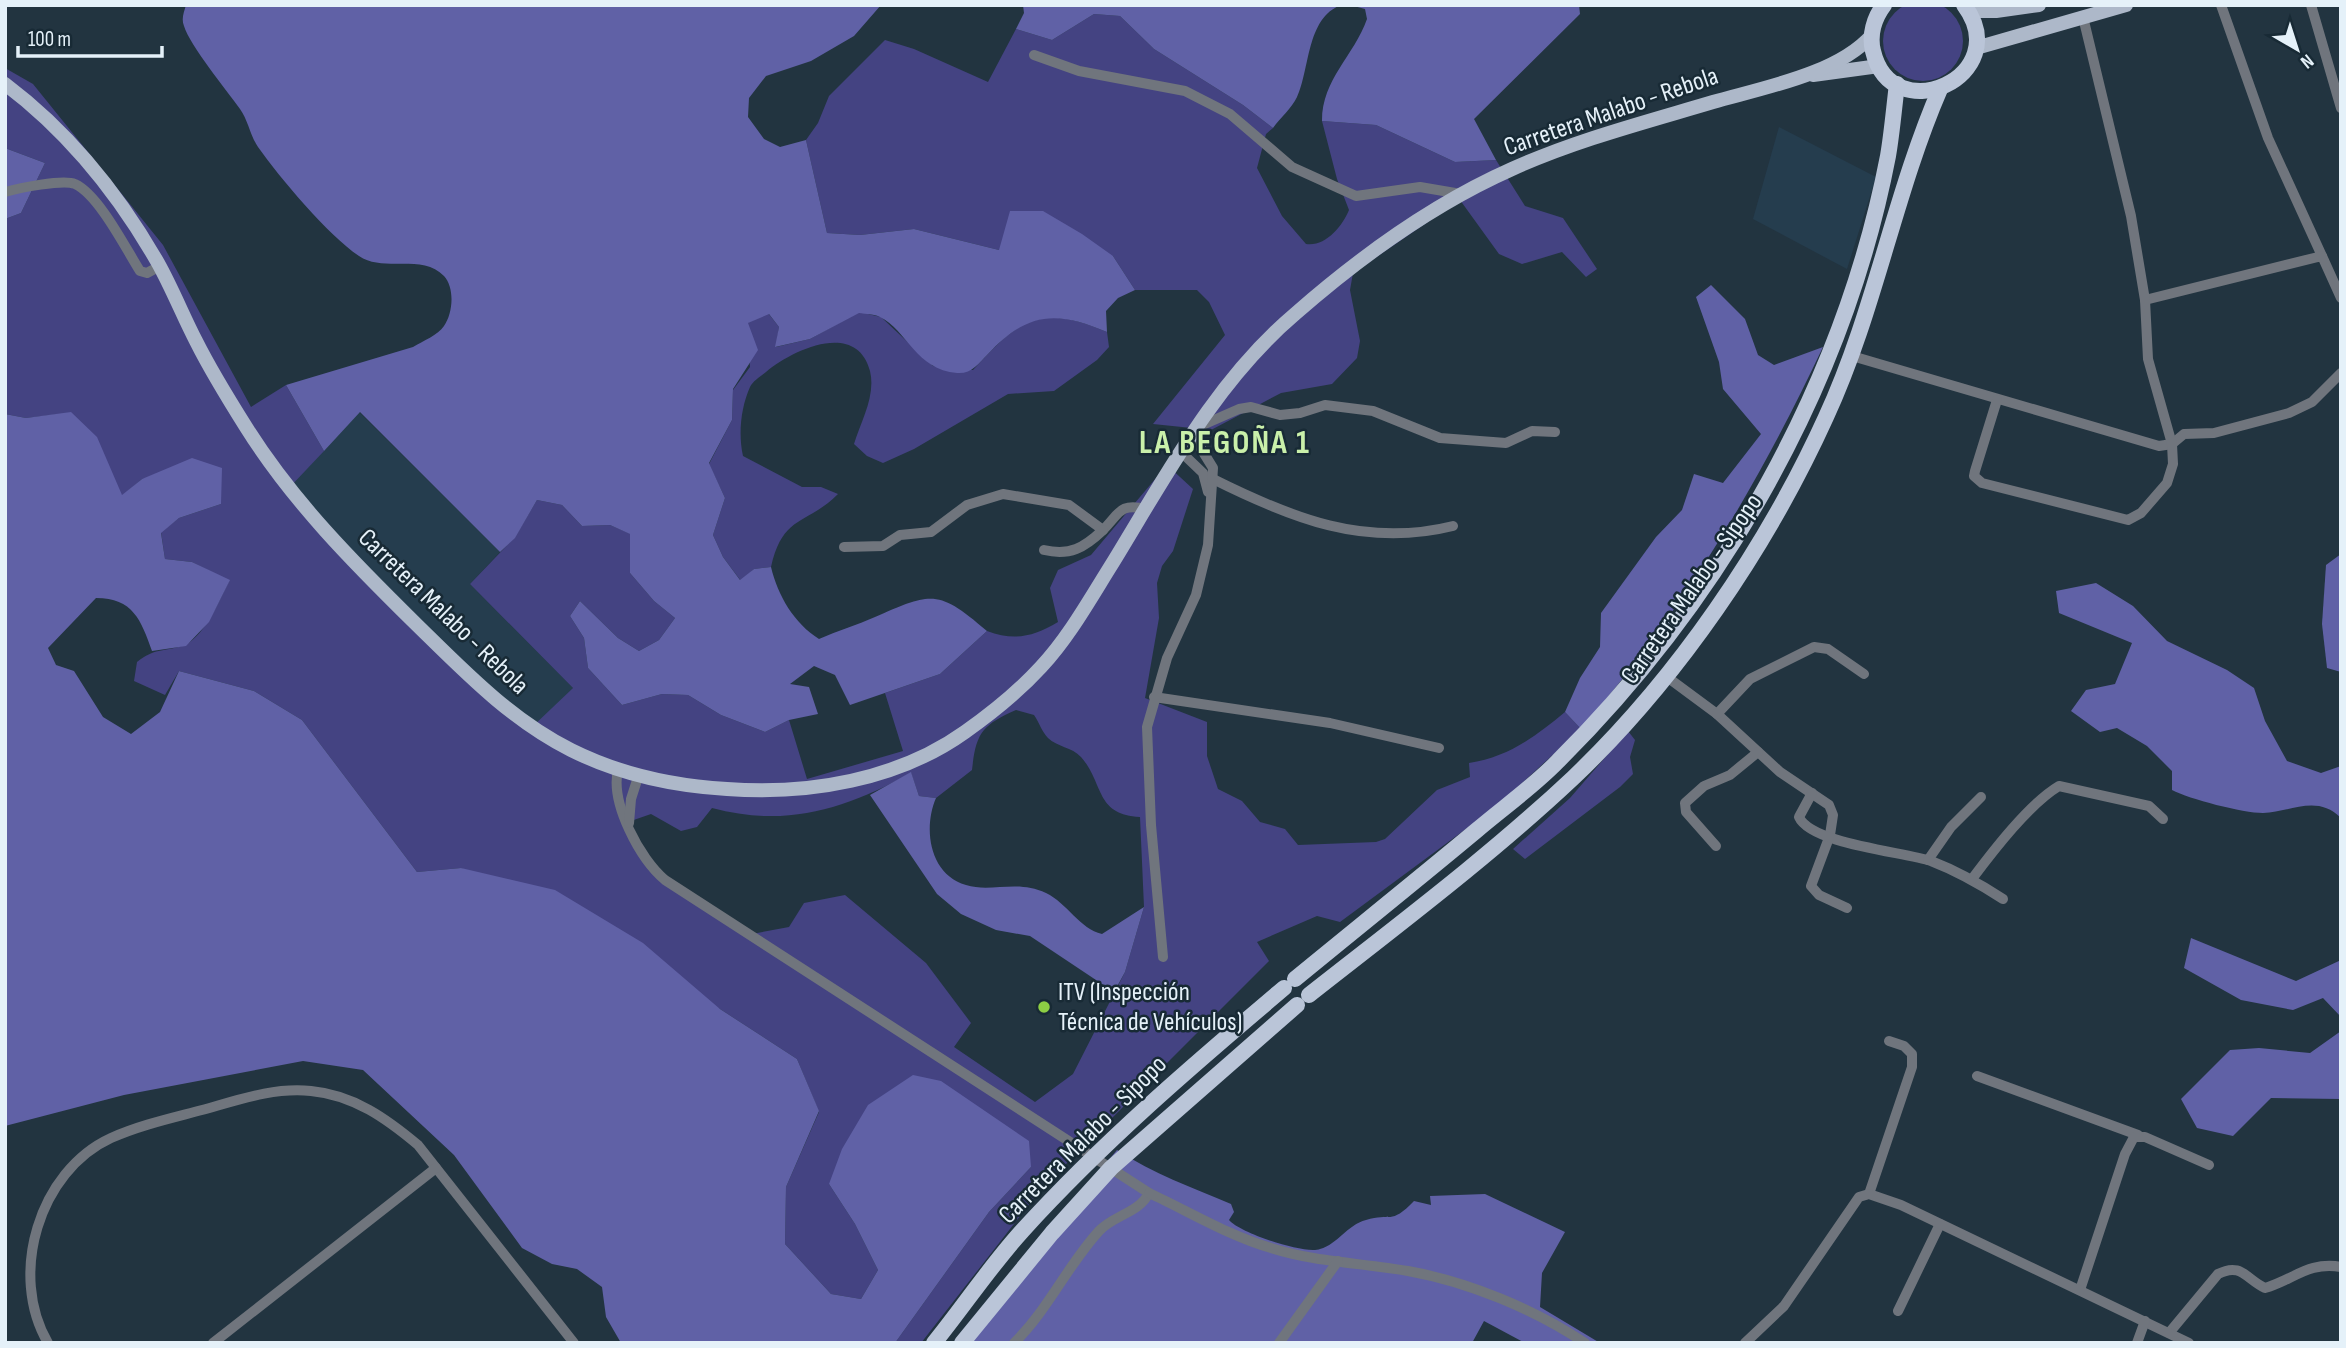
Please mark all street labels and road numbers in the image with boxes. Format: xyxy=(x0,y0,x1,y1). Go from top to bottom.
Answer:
street label: Carretera Malabo - Rebola xyxy=(1500,61,1722,163)
street label: Carretera Malabo - Sipopo xyxy=(1615,488,1769,690)
street label: Carretera Malabo - Rebola xyxy=(351,523,535,701)
street label: Carretera Malabo - Sipopo xyxy=(992,1049,1174,1231)

